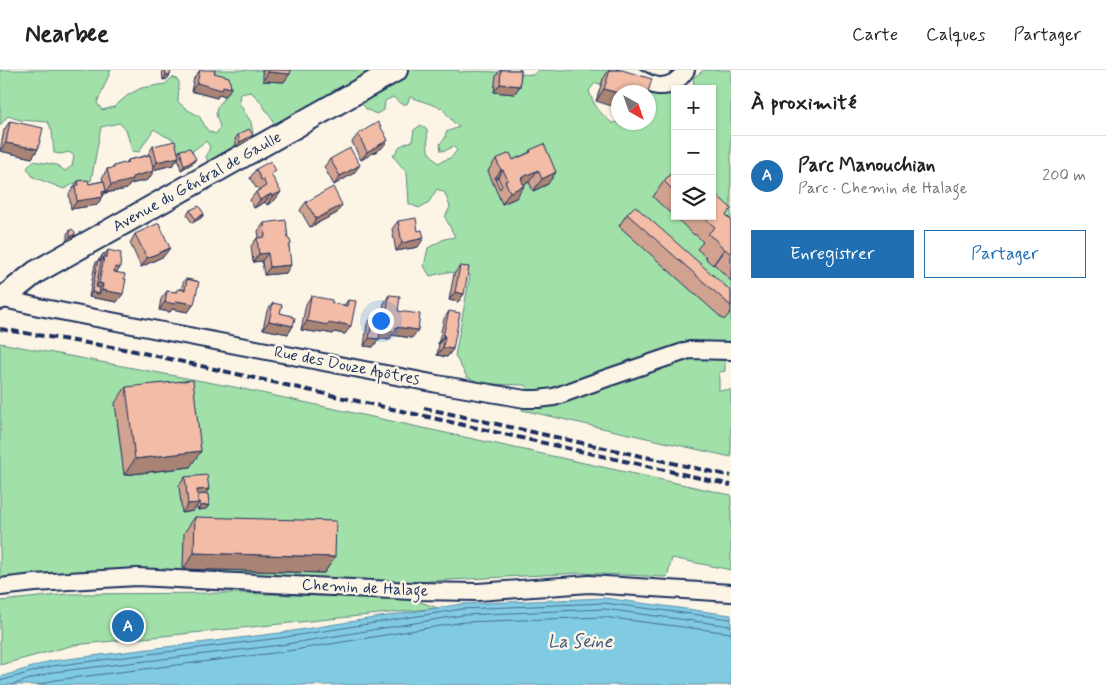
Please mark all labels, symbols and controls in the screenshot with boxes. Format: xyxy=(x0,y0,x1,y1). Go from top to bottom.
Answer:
text: Nearbee xyxy=(25,19,109,50)
text: Carte xyxy=(852,23,898,47)
text: Calques xyxy=(926,23,985,47)
text: Partager xyxy=(1013,23,1081,47)
north arrow xyxy=(611,85,656,130)
map controls xyxy=(671,85,716,220)
button: + xyxy=(671,85,716,130)
text: À proximité xyxy=(751,89,857,117)
street label: Avenue du Général de Gaulle xyxy=(109,127,285,237)
button: − xyxy=(671,130,716,175)
text: Parc Manouchian xyxy=(798,153,935,178)
text: A xyxy=(762,165,772,186)
text: 200 m xyxy=(1042,165,1086,186)
button: layers xyxy=(671,175,716,220)
text: Parc · Chemin de Halage xyxy=(798,178,967,199)
button: Enregistrer xyxy=(751,230,914,278)
button: Partager xyxy=(924,230,1086,278)
your location xyxy=(368,308,394,334)
street label: Rue des Douze Apôtres xyxy=(272,342,422,391)
street label: Chemin de Halage xyxy=(301,574,429,603)
pin: A xyxy=(112,607,144,645)
water label: La Seine xyxy=(548,630,614,654)

